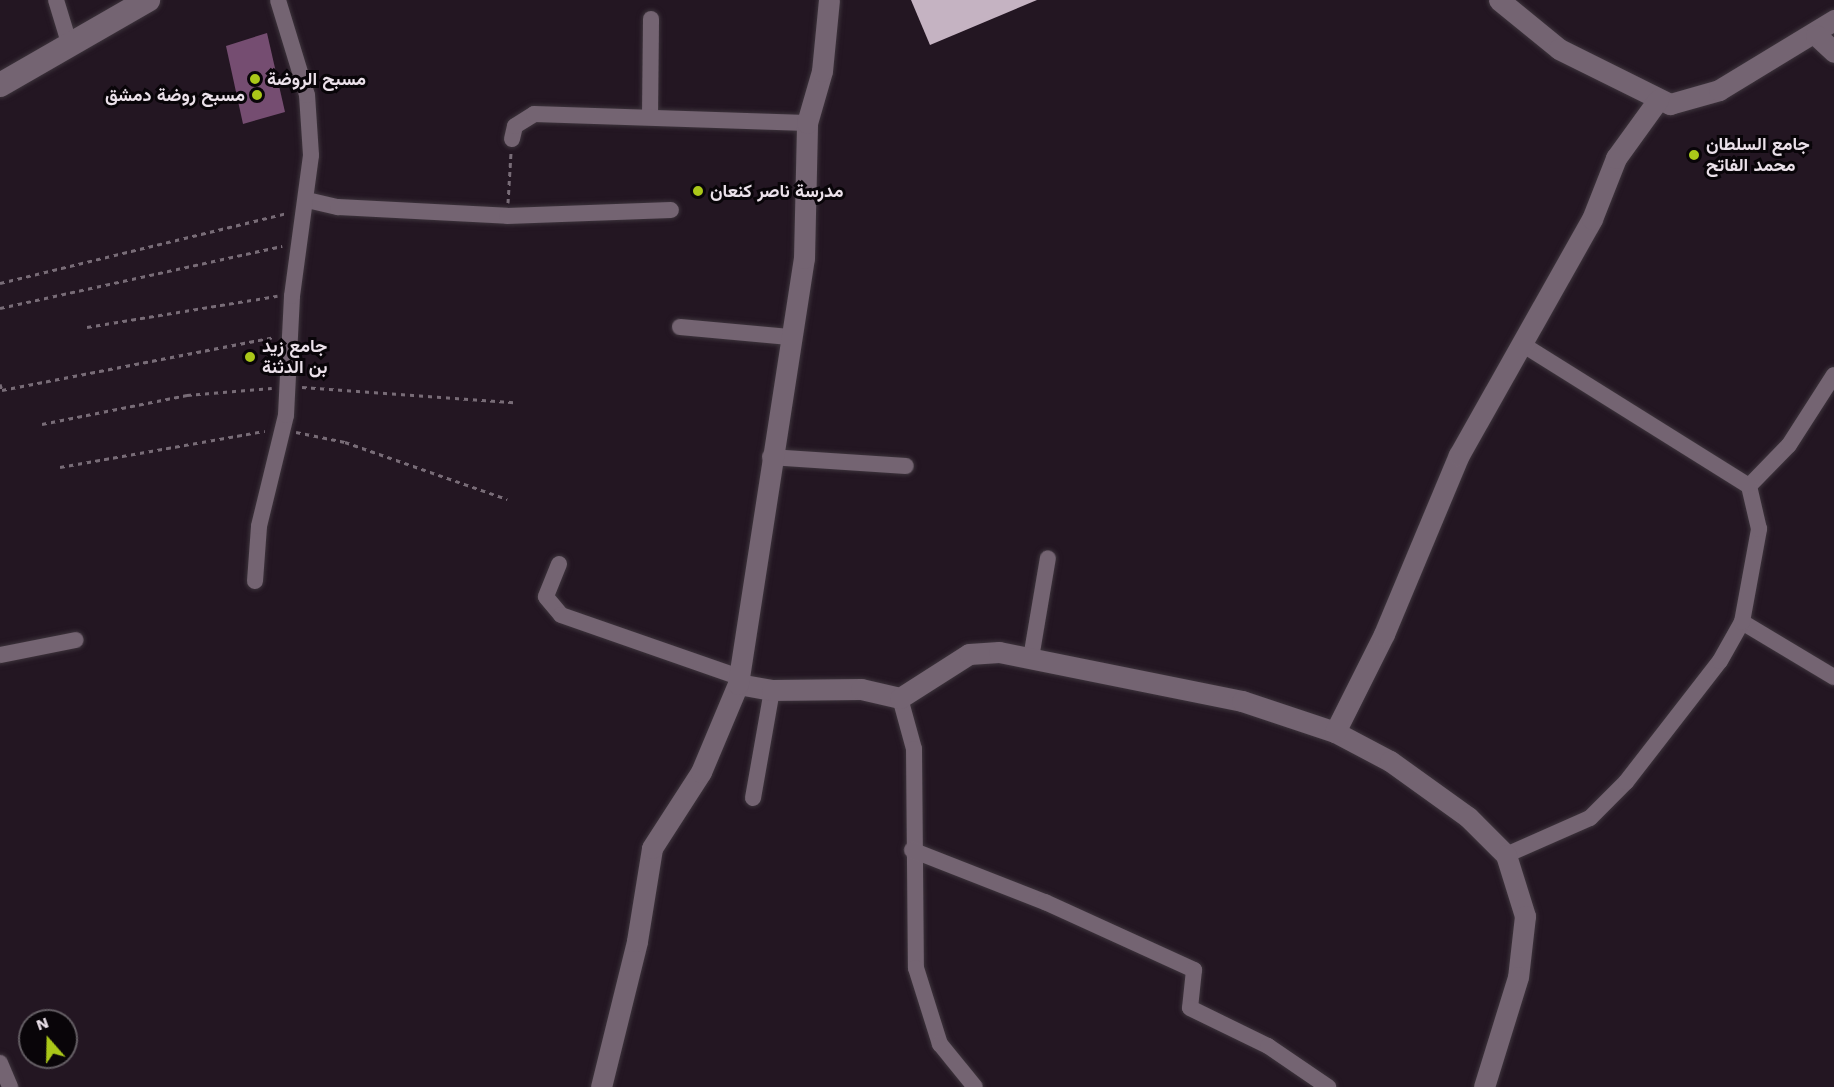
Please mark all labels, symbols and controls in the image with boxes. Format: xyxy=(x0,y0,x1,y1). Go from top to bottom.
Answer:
place label: مسبح الروضة xyxy=(267,68,366,90)
marker: مسبح الروضة xyxy=(248,72,262,86)
place label: مسبح روضة دمشق xyxy=(105,84,245,106)
marker: مسبح روضة دمشق xyxy=(250,88,264,102)
place label: جامع السلطان محمد الفاتح xyxy=(1706,134,1810,176)
marker: جامع السلطان محمد الفاتح xyxy=(1687,148,1701,162)
place label: مدرسة ناصر كنعان xyxy=(710,180,844,202)
marker: مدرسة ناصر كنعان xyxy=(691,184,705,198)
place label: جامع زيد بن الدثنة xyxy=(262,336,327,378)
marker: جامع زيد بن الدثنة xyxy=(243,350,257,364)
north arrow xyxy=(18,1009,78,1069)
text: N xyxy=(34,1013,51,1034)

